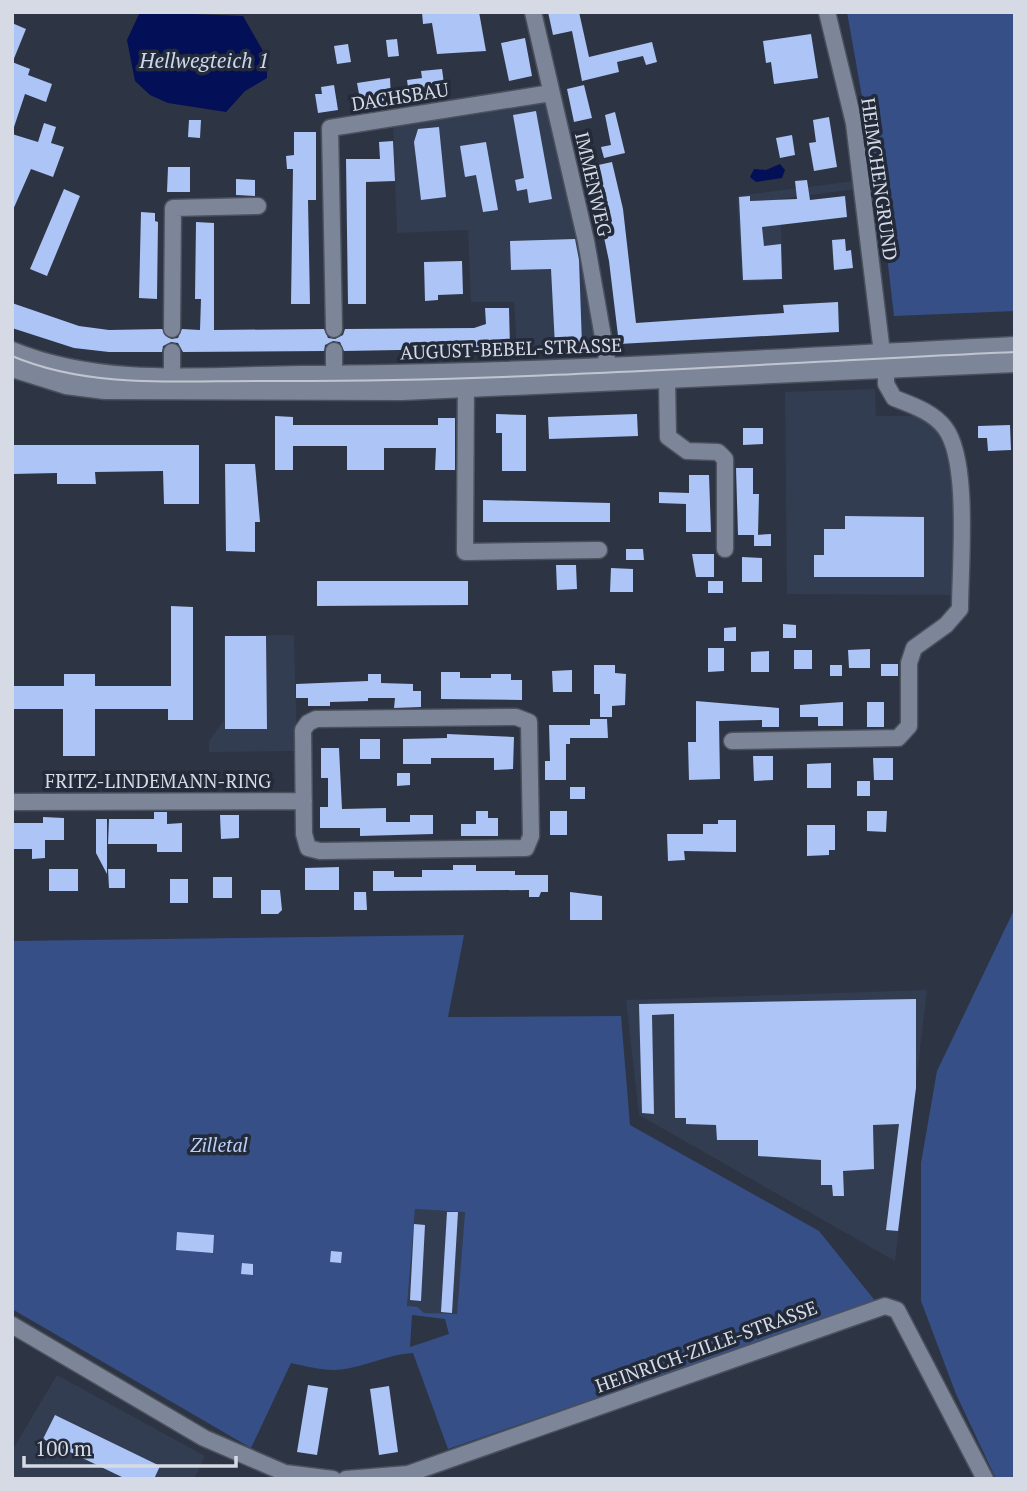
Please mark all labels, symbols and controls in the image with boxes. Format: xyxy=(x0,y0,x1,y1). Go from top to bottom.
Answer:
water label: Hellwegteich 1 xyxy=(138,46,269,74)
street label: DACHSBAU xyxy=(350,76,451,116)
street label: HEIMCHENGRUND xyxy=(856,96,904,262)
street label: IMMENWEG xyxy=(570,129,618,239)
street label: AUGUST-BEBEL-STRASSE xyxy=(399,332,623,364)
street label: FRITZ-LINDEMANN-RING xyxy=(45,768,271,793)
park label: Zilletal xyxy=(190,1132,249,1157)
street label: HEINRICH-ZILLE-STRASSE xyxy=(592,1294,820,1398)
scale bar xyxy=(24,1424,236,1468)
text: 100 m xyxy=(35,1434,92,1462)

